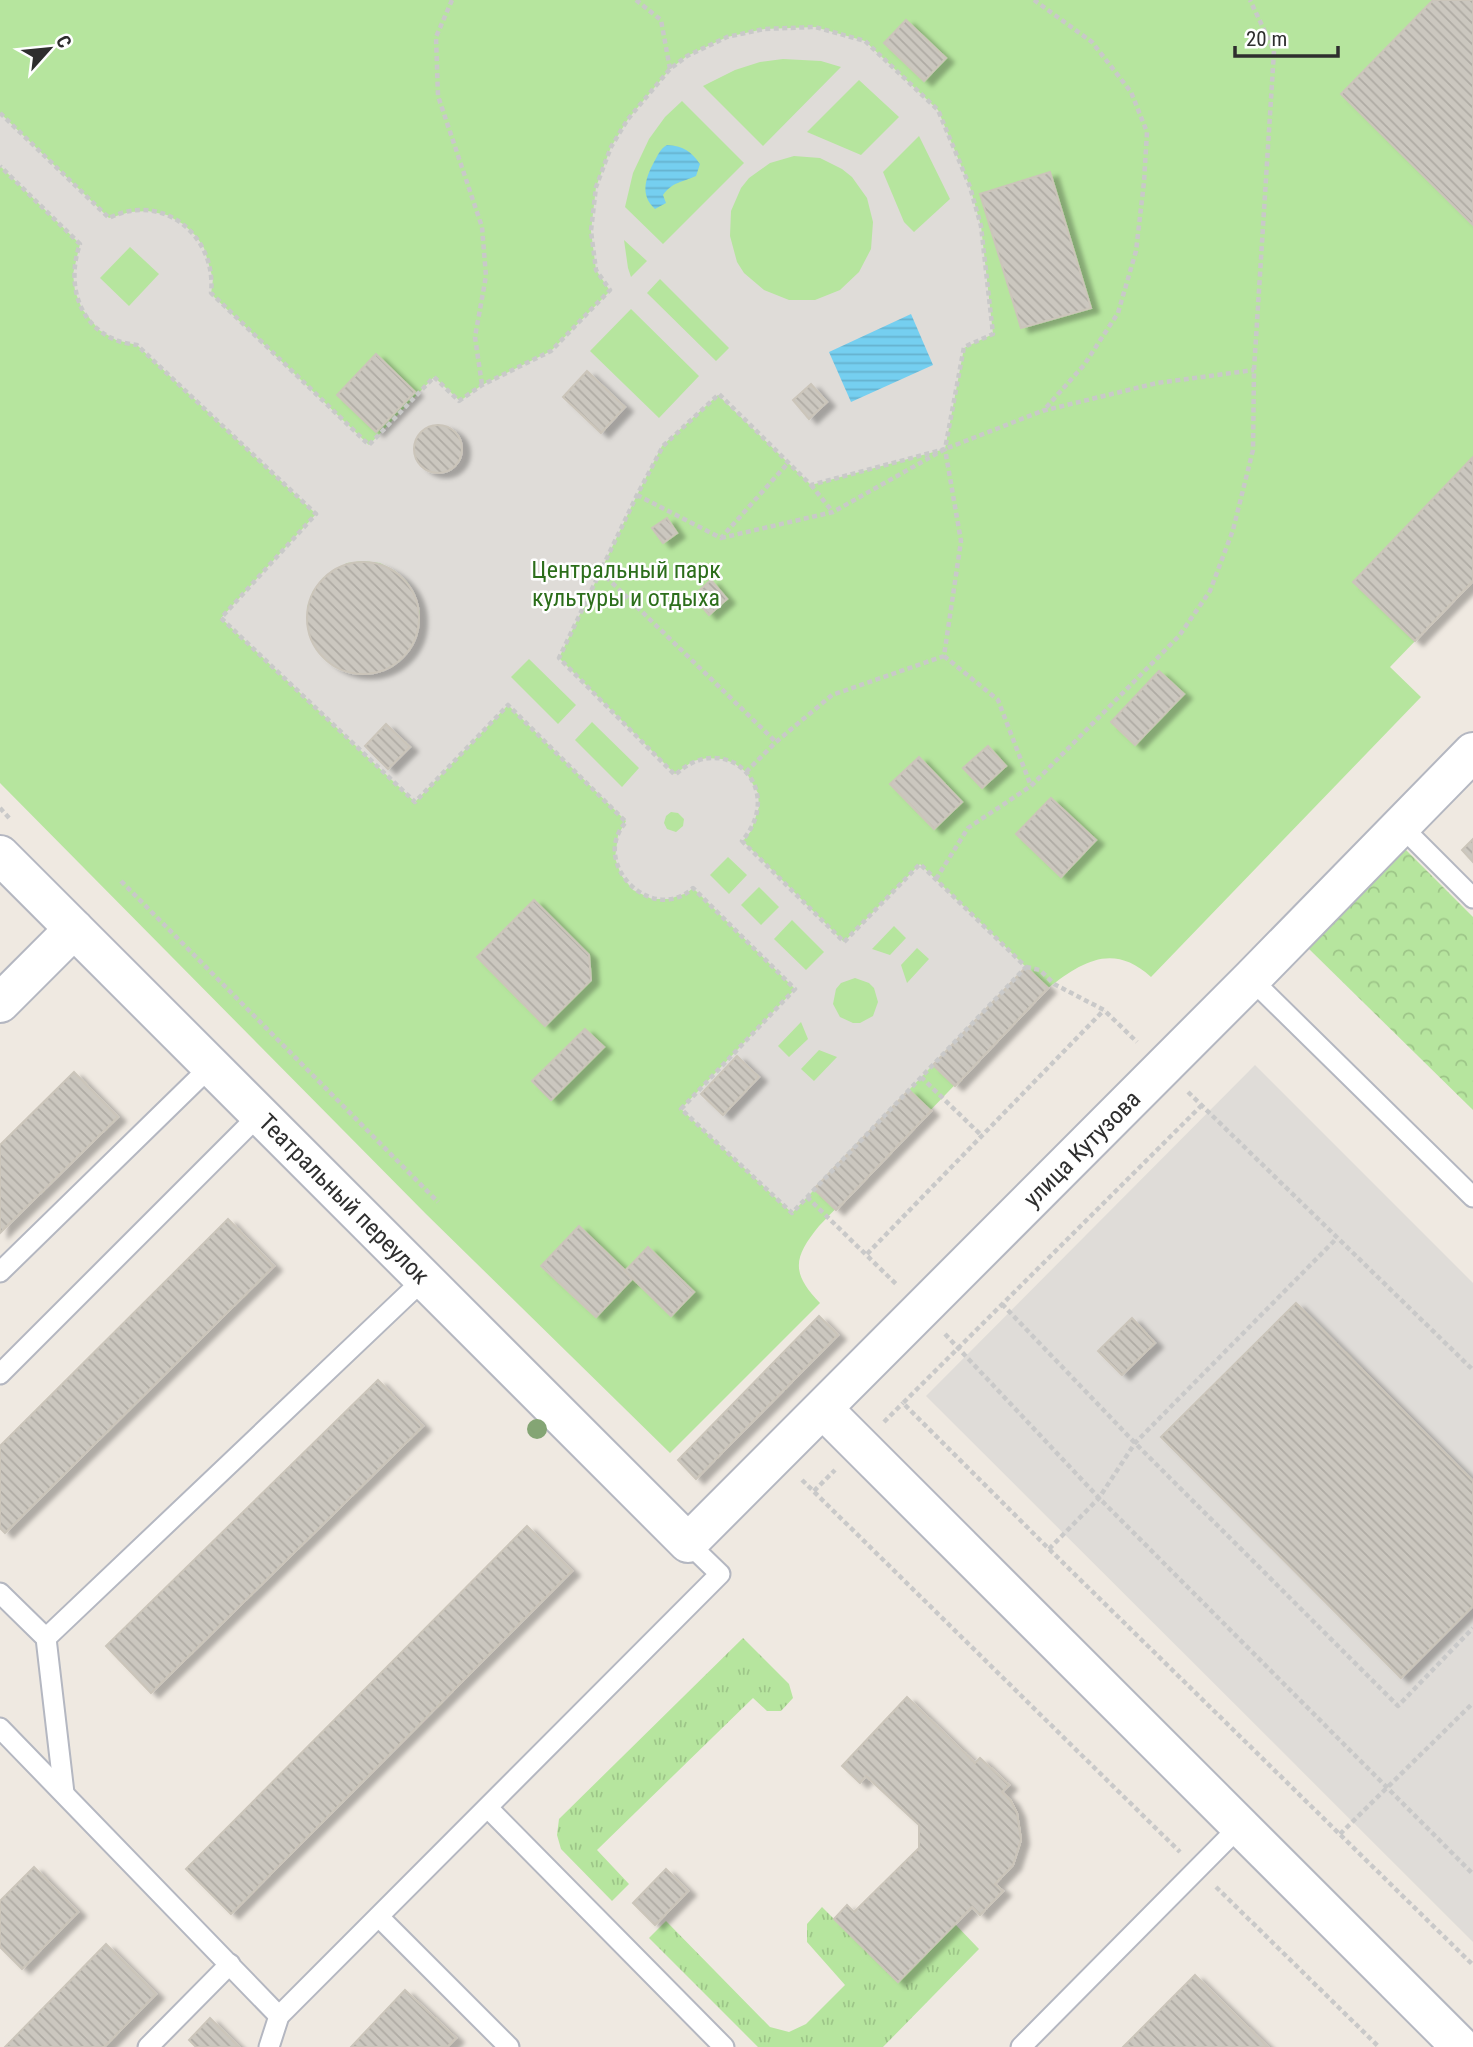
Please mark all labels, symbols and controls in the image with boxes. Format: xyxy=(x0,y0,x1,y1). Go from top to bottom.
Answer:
north arrow xyxy=(14,14,84,84)
scale bar xyxy=(1235,14,1338,58)
text: 20 m xyxy=(1246,27,1287,51)
text: С xyxy=(51,31,76,52)
park label: Центральный парк культуры и отдыха xyxy=(531,556,721,612)
street label: улица Кутузова xyxy=(1018,1085,1146,1213)
street label: Театральный переулок xyxy=(253,1108,435,1290)

